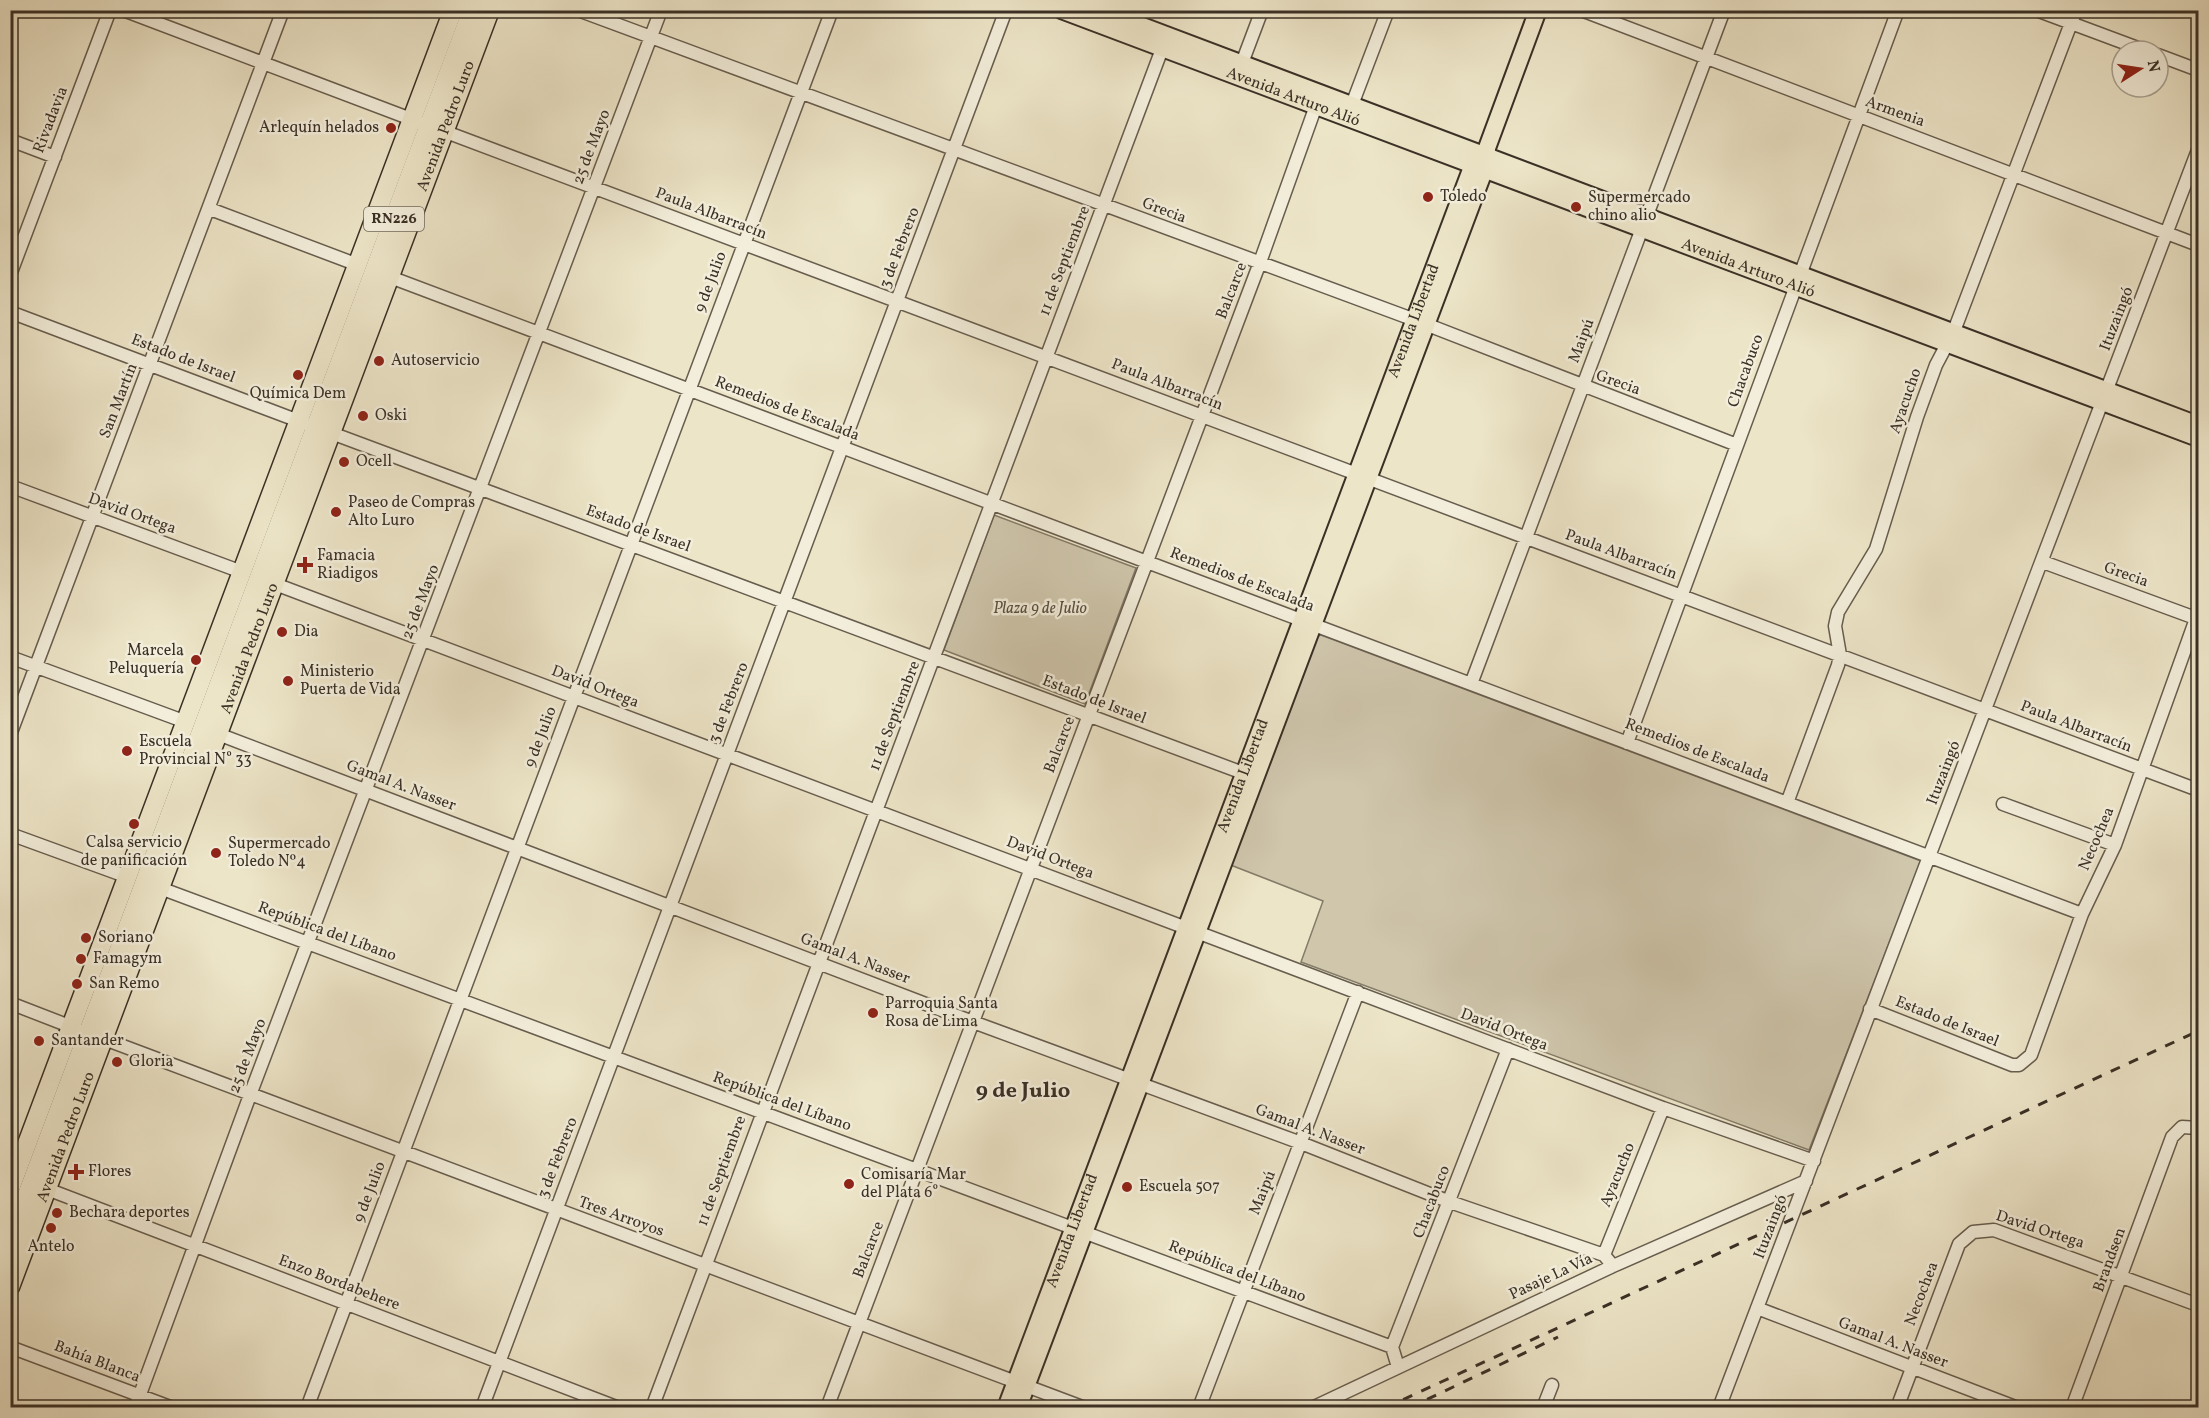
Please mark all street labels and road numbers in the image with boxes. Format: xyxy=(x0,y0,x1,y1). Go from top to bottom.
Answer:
street label: Avenida Pedro Luro xyxy=(412,58,481,195)
street label: Avenida Arturo Alió xyxy=(1223,62,1363,133)
street label: Rivadavia xyxy=(28,83,74,157)
street label: Armenia xyxy=(1862,91,1928,133)
street label: 25 de Mayo xyxy=(568,106,616,188)
street label: Paula Albarracín xyxy=(652,183,770,245)
street label: Grecia xyxy=(1139,193,1189,230)
street label: 11 de Septiembre xyxy=(1034,203,1096,319)
street label: 3 de Febrero xyxy=(874,204,926,292)
road number: RN226 xyxy=(364,207,424,231)
street label: Avenida Arturo Alió xyxy=(1678,233,1818,304)
street label: 9 de Julio xyxy=(689,248,733,316)
street label: Balcarce xyxy=(1211,259,1253,323)
street label: Avenida Libertad xyxy=(1383,261,1446,381)
street label: Ituzaingó xyxy=(2095,284,2139,354)
street label: Maipú xyxy=(1564,316,1600,366)
street label: Estado de Israel xyxy=(128,329,239,389)
street label: Chacabuco xyxy=(1723,331,1769,411)
street label: Paula Albarracín xyxy=(1108,354,1226,416)
street label: San Martín xyxy=(95,360,143,442)
street label: Grecia xyxy=(1593,365,1643,401)
street label: Ayacucho xyxy=(1885,365,1927,437)
street label: Remedios de Escalada xyxy=(711,371,863,447)
street label: David Ortega xyxy=(85,488,179,540)
street label: Estado de Israel xyxy=(582,500,694,558)
street label: Paula Albarracín xyxy=(1562,525,1680,585)
street label: Remedios de Escalada xyxy=(1166,542,1318,618)
street label: Grecia xyxy=(2101,557,2151,593)
street label: 25 de Mayo xyxy=(397,561,445,643)
street label: Avenida Pedro Luro xyxy=(215,580,285,717)
street label: 11 de Septiembre xyxy=(864,658,926,774)
street label: 3 de Febrero xyxy=(703,659,755,747)
street label: David Ortega xyxy=(548,660,642,714)
street label: Estado de Israel xyxy=(1039,670,1150,730)
street label: Paula Albarracín xyxy=(2017,696,2135,758)
street label: 9 de Julio xyxy=(519,703,563,771)
street label: Balcarce xyxy=(1039,713,1081,777)
street label: Remedios de Escalada xyxy=(1621,713,1773,789)
street label: Avenida Libertad xyxy=(1212,716,1275,836)
street label: Ituzaingó xyxy=(1922,738,1966,808)
street label: Gamal A. Nasser xyxy=(343,755,459,817)
street label: Necochea xyxy=(2074,804,2120,874)
street label: David Ortega xyxy=(1003,831,1097,885)
street label: República del Líbano xyxy=(255,897,399,967)
street label: Gamal A. Nasser xyxy=(797,928,913,990)
street label: Estado de Israel xyxy=(1892,991,2002,1053)
street label: David Ortega xyxy=(1457,1003,1551,1057)
street label: 25 de Mayo xyxy=(224,1015,272,1097)
street label: República del Líbano xyxy=(710,1067,854,1137)
street label: Avenida Pedro Luro xyxy=(32,1069,101,1206)
street label: Gamal A. Nasser xyxy=(1252,1099,1368,1161)
street label: 11 de Septiembre xyxy=(692,1113,752,1229)
street label: 3 de Febrero xyxy=(532,1114,584,1202)
street label: Ayacucho xyxy=(1595,1139,1641,1211)
street label: 9 de Julio xyxy=(348,1158,392,1226)
street label: Chacabuco xyxy=(1408,1162,1456,1242)
street label: Maipú xyxy=(1244,1168,1282,1218)
street label: Avenida Libertad xyxy=(1041,1171,1104,1291)
street label: Tres Arroyos xyxy=(575,1191,667,1243)
street label: Ituzaingó xyxy=(1749,1192,1793,1262)
street label: David Ortega xyxy=(1993,1205,2087,1255)
street label: Balcarce xyxy=(848,1218,890,1282)
street label: Brandsen xyxy=(2088,1225,2132,1295)
street label: República del Líbano xyxy=(1165,1236,1309,1308)
street label: Pasaje La Vía xyxy=(1506,1248,1596,1306)
street label: Enzo Bordabehere xyxy=(275,1250,403,1316)
street label: Necochea xyxy=(1900,1259,1944,1329)
street label: Gamal A. Nasser xyxy=(1835,1312,1951,1374)
street label: Bahía Blanca xyxy=(51,1335,143,1389)

